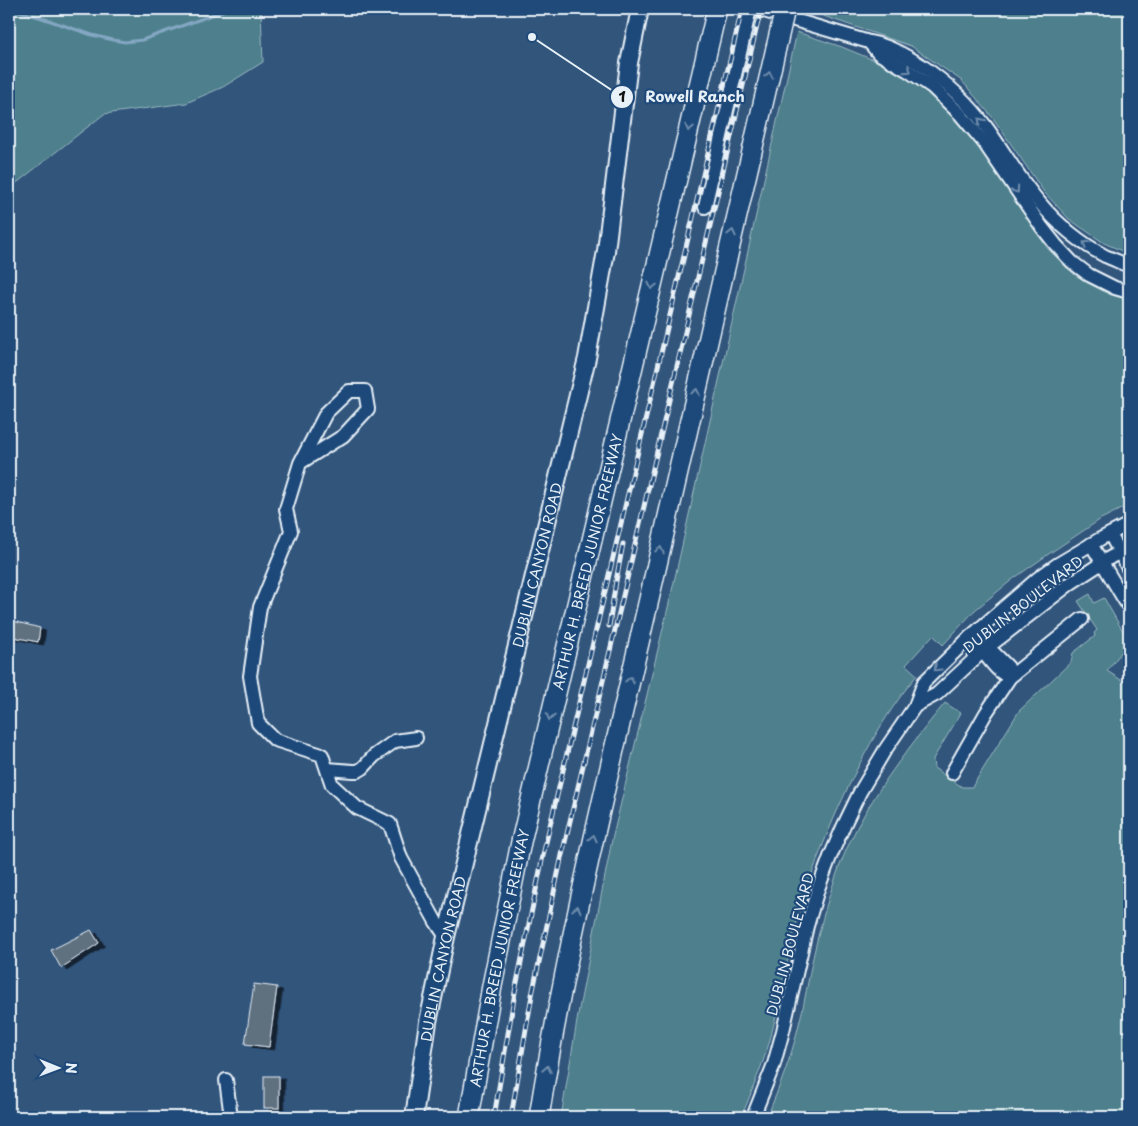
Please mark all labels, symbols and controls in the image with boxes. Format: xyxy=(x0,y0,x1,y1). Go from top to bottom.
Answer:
one-way arrow xyxy=(902,64,911,74)
one-way arrow xyxy=(763,70,774,79)
callout: Rowell Ranch xyxy=(610,82,754,112)
text: 1 xyxy=(618,84,626,107)
text: Rowell Ranch xyxy=(645,84,745,107)
one-way arrow xyxy=(978,118,987,127)
one-way arrow xyxy=(684,123,695,132)
one-way arrow xyxy=(1010,184,1019,194)
one-way arrow xyxy=(726,229,737,237)
one-way arrow xyxy=(1082,241,1092,250)
one-way arrow xyxy=(647,282,658,290)
one-way arrow xyxy=(691,387,701,396)
street label: ARTHUR H. BREED JUNIOR FREEWAY xyxy=(547,431,627,692)
street label: DUBLIN CANYON ROAD xyxy=(506,480,567,649)
one-way arrow xyxy=(654,545,665,554)
street label: DUBLIN BOULEVARD xyxy=(958,550,1088,658)
one-way arrow xyxy=(934,662,943,671)
one-way arrow xyxy=(624,675,635,684)
one-way arrow xyxy=(545,712,556,721)
street label: ARTHUR H. BREED JUNIOR FREEWAY xyxy=(464,827,534,1088)
one-way arrow xyxy=(587,833,598,842)
street label: DUBLIN BOULEVARD xyxy=(761,870,819,1018)
street label: DUBLIN CANYON ROAD xyxy=(415,874,471,1043)
one-way arrow xyxy=(572,905,582,914)
north arrow xyxy=(32,1044,82,1094)
text: N xyxy=(61,1063,82,1074)
one-way arrow xyxy=(541,1065,552,1073)

